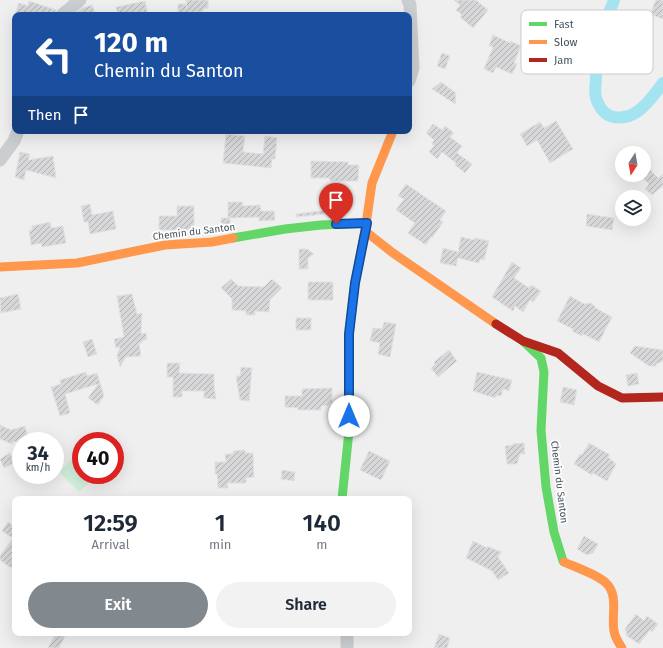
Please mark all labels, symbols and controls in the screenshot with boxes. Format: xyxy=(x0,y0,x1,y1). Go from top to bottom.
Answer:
legend xyxy=(521,10,653,74)
text: Fast xyxy=(554,18,574,31)
text: 120 m xyxy=(94,26,168,59)
icon: left xyxy=(28,28,80,80)
text: Slow xyxy=(554,36,578,49)
text: Jam xyxy=(554,54,573,67)
text: Chemin du Santon xyxy=(94,60,244,82)
icon: arrive xyxy=(70,104,92,126)
text: Then xyxy=(28,106,62,124)
north arrow xyxy=(615,146,651,182)
map controls xyxy=(615,146,651,226)
pin xyxy=(319,183,353,224)
icon: arrive xyxy=(325,189,347,211)
button: layers xyxy=(615,190,651,226)
street label: Chemin du Santon xyxy=(152,221,236,243)
position arrow xyxy=(328,395,370,437)
speed limit sign: 40 xyxy=(72,432,124,484)
street label: Chemin du Santon xyxy=(548,440,570,524)
text: 34 xyxy=(27,441,49,465)
text: km/h xyxy=(26,462,50,474)
text: 12:59 xyxy=(83,509,138,537)
text: 1 xyxy=(215,509,226,537)
text: 140 xyxy=(303,509,341,537)
text: Arrival xyxy=(91,537,130,552)
text: min xyxy=(209,537,231,552)
text: m xyxy=(316,537,327,552)
button: Exit xyxy=(28,582,208,628)
button: Share xyxy=(216,582,396,628)

